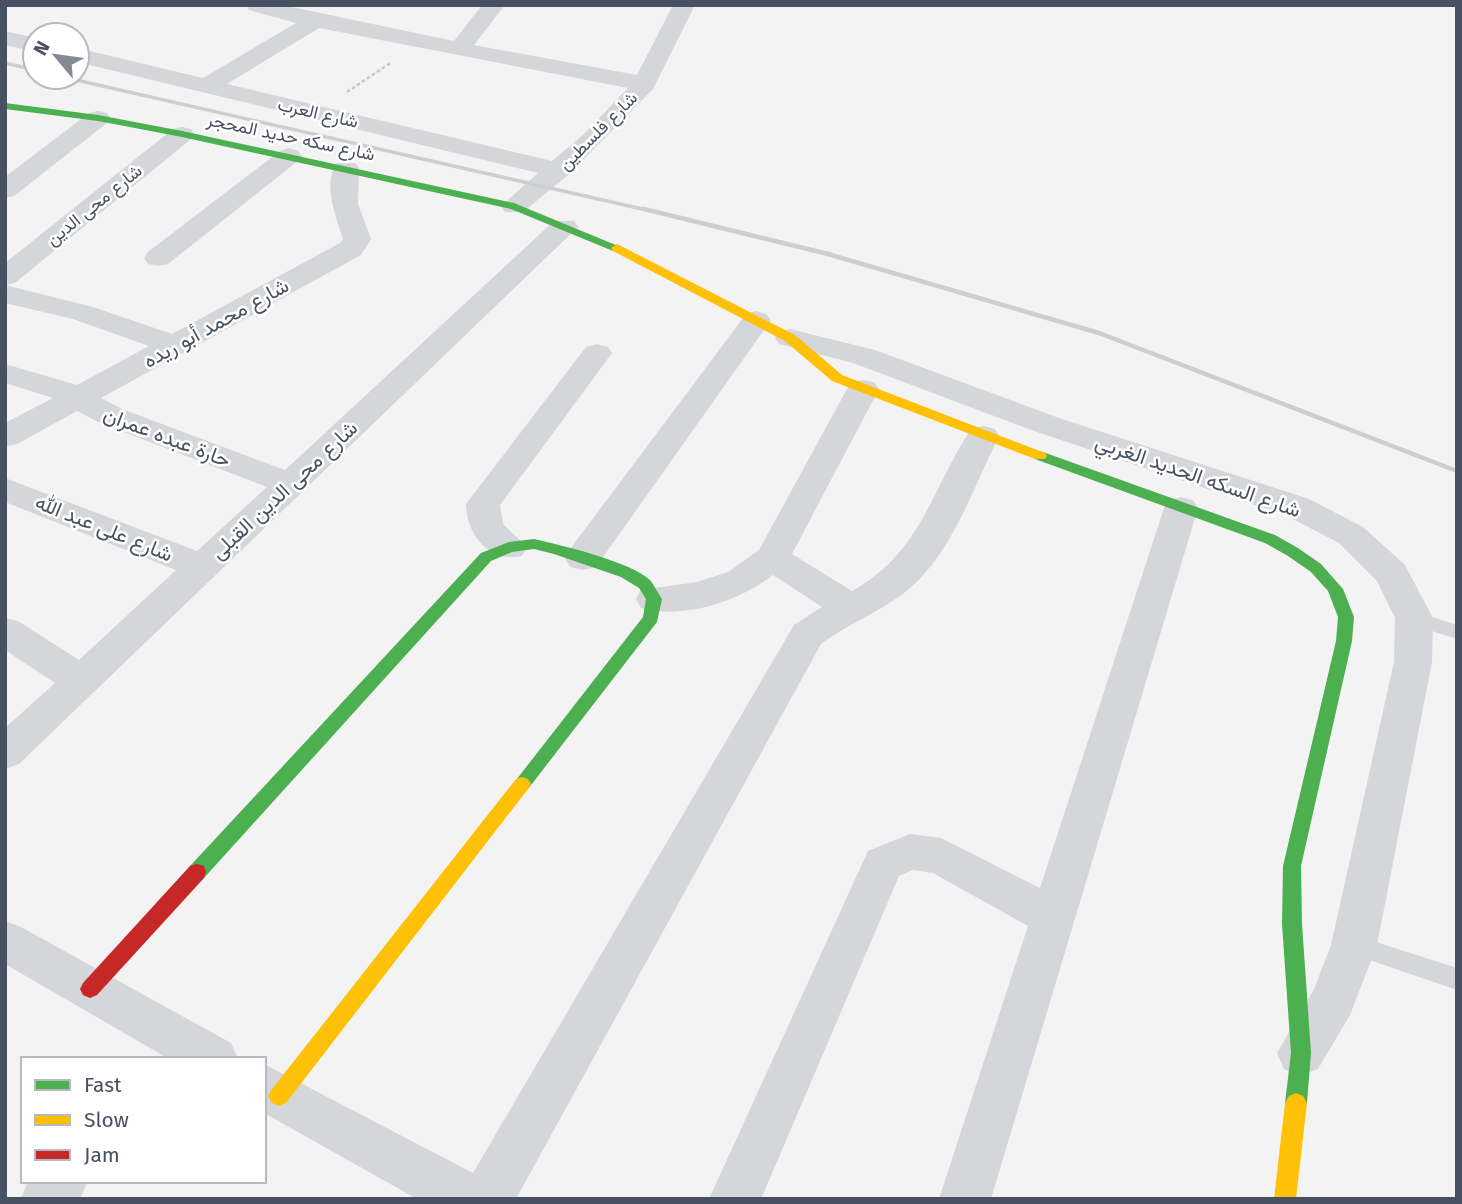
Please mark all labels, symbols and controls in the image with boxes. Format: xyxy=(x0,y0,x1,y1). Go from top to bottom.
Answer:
north arrow xyxy=(21,21,91,91)
text: N xyxy=(28,37,55,59)
street label: شارع فلسطين xyxy=(554,87,643,176)
street label: شارع العرب xyxy=(275,93,360,134)
street label: شارع سكه حديد المحجر xyxy=(204,108,377,167)
street label: شارع محى الدين xyxy=(41,159,147,251)
street label: شارع محمد أبو ريده xyxy=(139,272,294,375)
street label: حارة عبده عمران xyxy=(100,401,234,473)
street label: شارع محى الدين القبلى xyxy=(205,415,364,566)
street label: شارع السكه الحديد الغربي xyxy=(1091,429,1304,527)
street label: شارع على عبد الله xyxy=(31,489,177,568)
legend xyxy=(21,1057,266,1183)
text: Fast xyxy=(84,1072,122,1098)
text: Slow xyxy=(84,1107,129,1133)
text: Jam xyxy=(84,1142,120,1168)

